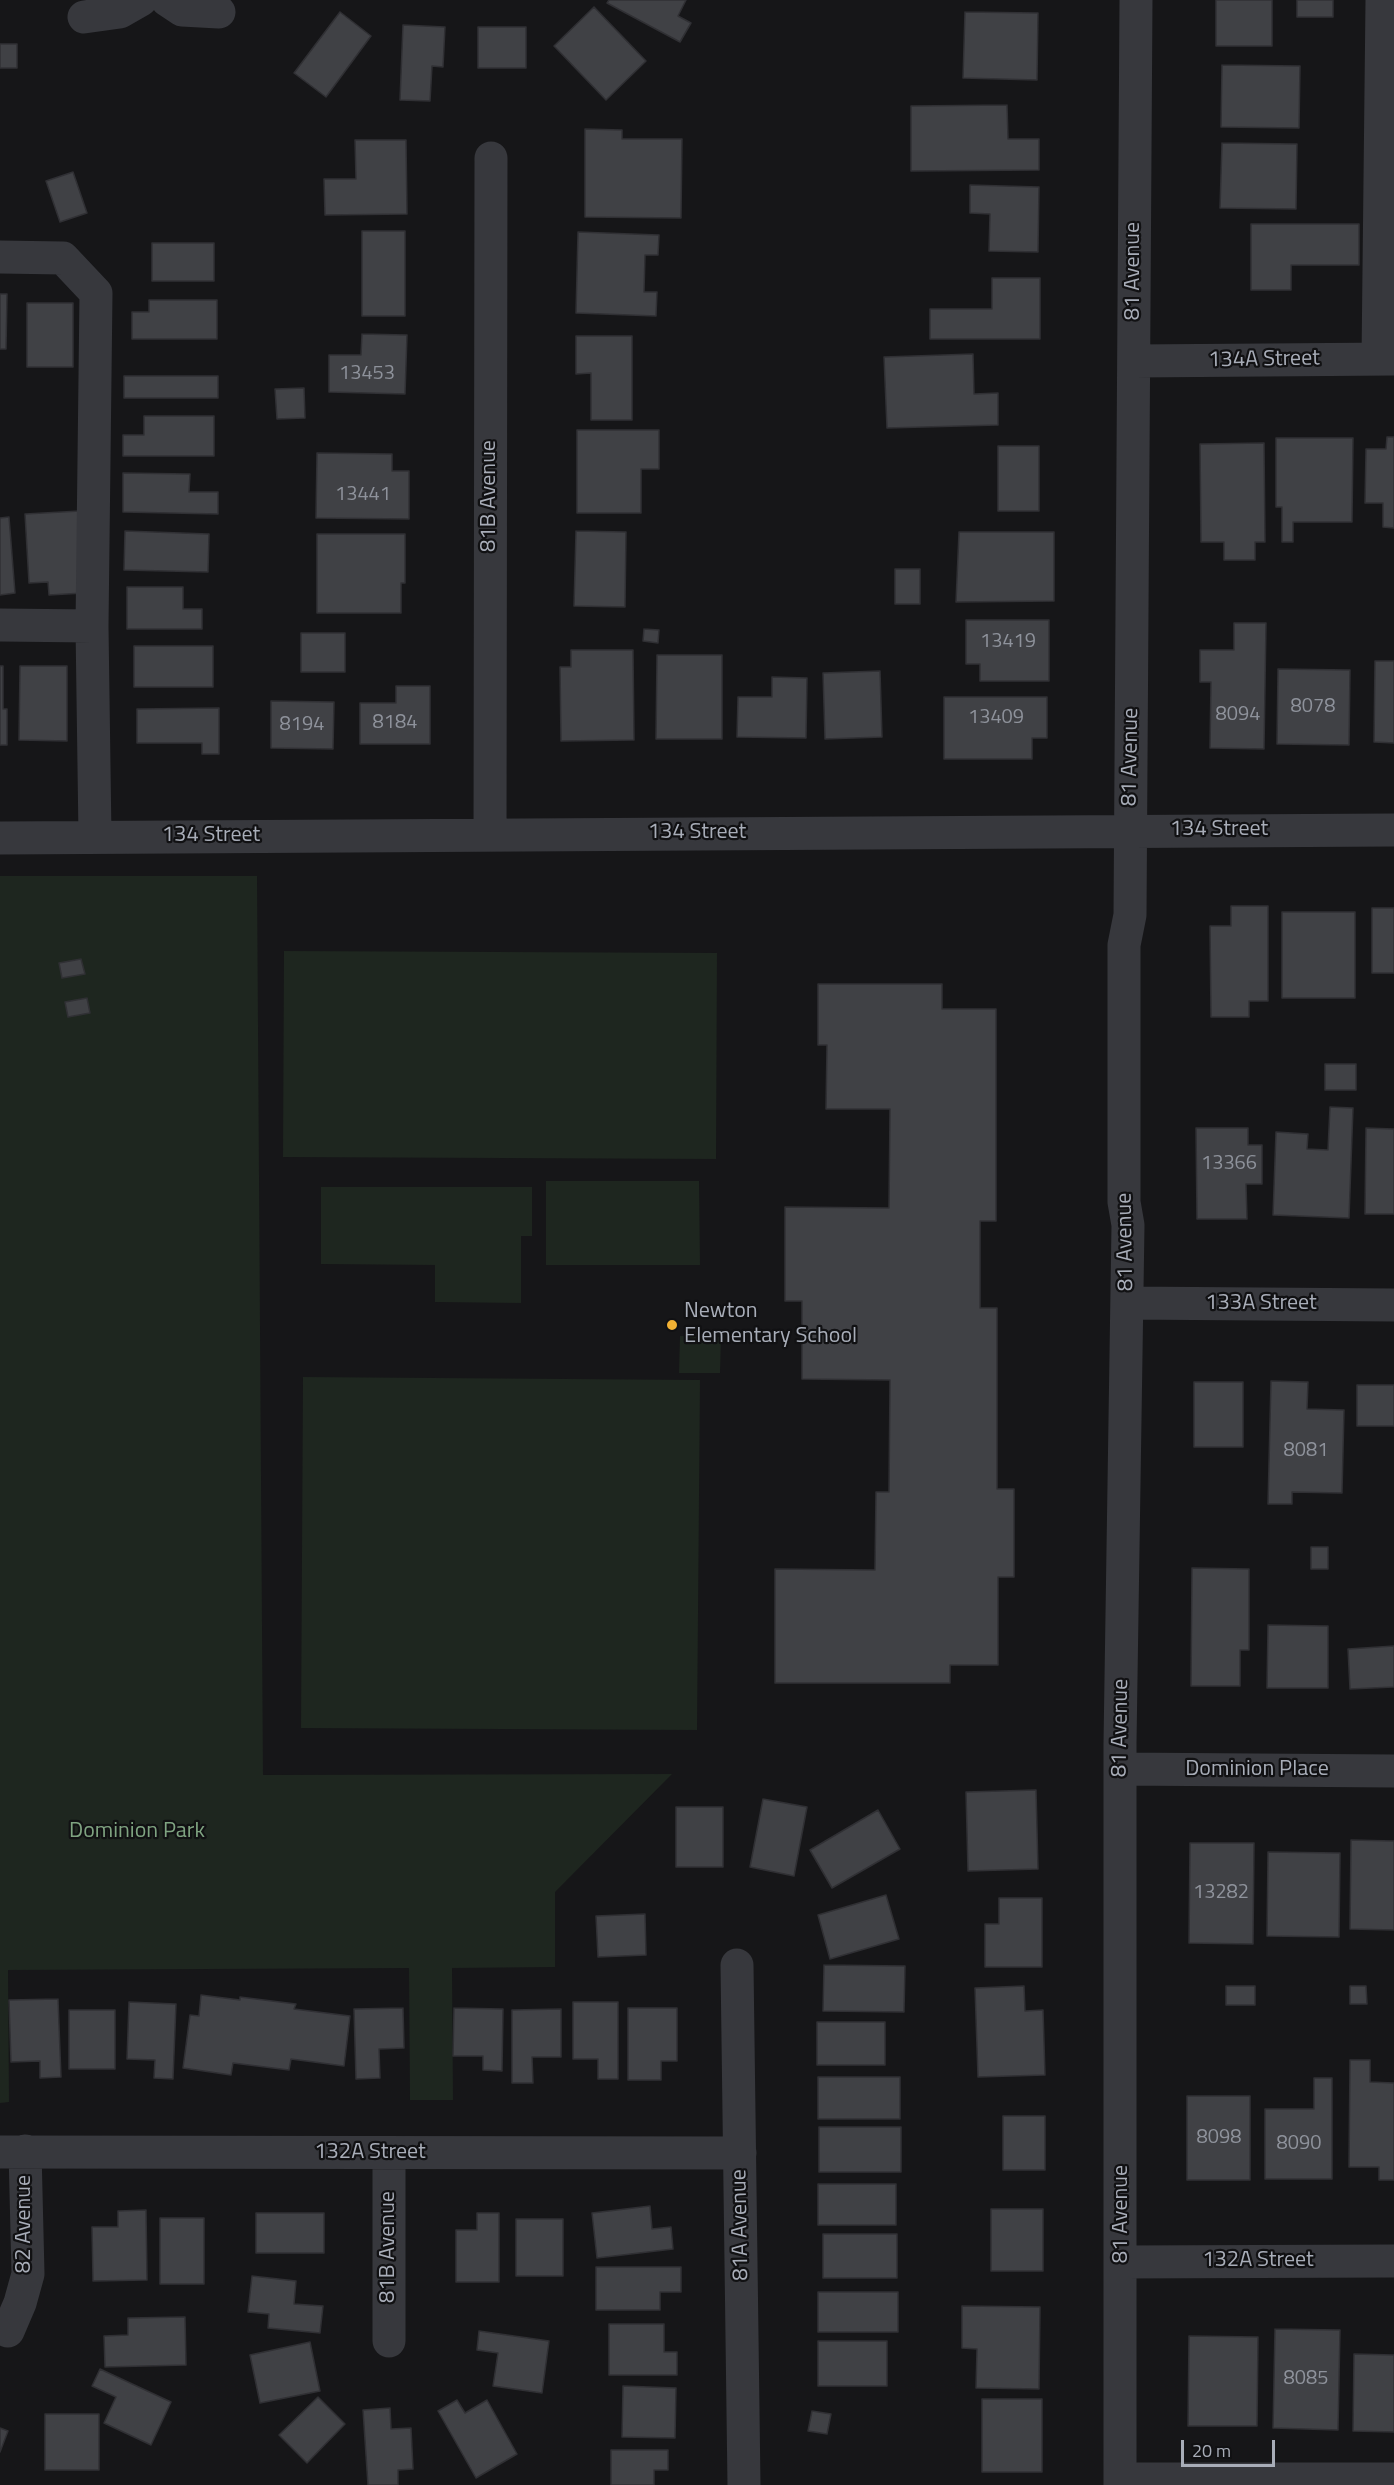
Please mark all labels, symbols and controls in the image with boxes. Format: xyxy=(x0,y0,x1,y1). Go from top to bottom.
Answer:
street label: 81 Avenue xyxy=(1121,222,1147,320)
street label: 134A Street xyxy=(1208,346,1320,374)
house number: 13453 xyxy=(339,362,395,386)
street label: 81B Avenue xyxy=(477,440,503,552)
house number: 13441 xyxy=(335,483,391,507)
house number: 13419 xyxy=(980,630,1036,654)
house number: 8078 xyxy=(1291,695,1335,719)
house number: 8094 xyxy=(1216,703,1260,727)
house number: 13409 xyxy=(968,706,1024,730)
street label: 81 Avenue xyxy=(1117,708,1145,806)
house number: 8184 xyxy=(373,711,417,735)
house number: 8194 xyxy=(280,713,324,737)
street label: 134 Street xyxy=(1170,817,1268,843)
street label: 134 Street xyxy=(648,820,746,846)
street label: 134 Street xyxy=(162,823,260,849)
house number: 13366 xyxy=(1201,1152,1257,1176)
street label: 81 Avenue xyxy=(1112,1193,1140,1291)
street label: 133A Street xyxy=(1205,1291,1317,1317)
place label: Newton Elementary School xyxy=(684,1299,857,1350)
marker: Newton Elementary School xyxy=(665,1318,679,1332)
house number: 8081 xyxy=(1284,1439,1328,1463)
street label: 81 Avenue xyxy=(1107,1679,1135,1777)
street label: Dominion Place xyxy=(1185,1757,1329,1783)
park label: Dominion Park xyxy=(69,1819,205,1845)
house number: 13282 xyxy=(1193,1881,1249,1905)
house number: 8098 xyxy=(1197,2126,1241,2150)
house number: 8090 xyxy=(1277,2132,1321,2156)
street label: 132A Street xyxy=(314,2140,426,2166)
street label: 81 Avenue xyxy=(1109,2165,1135,2263)
street label: 81A Avenue xyxy=(727,2169,755,2281)
street label: 82 Avenue xyxy=(12,2175,38,2273)
street label: 81B Avenue xyxy=(376,2191,402,2303)
street label: 132A Street xyxy=(1202,2248,1314,2274)
house number: 8085 xyxy=(1284,2367,1328,2391)
scale bar xyxy=(1184,2428,1278,2466)
text: 20 m xyxy=(1192,2437,1231,2464)

